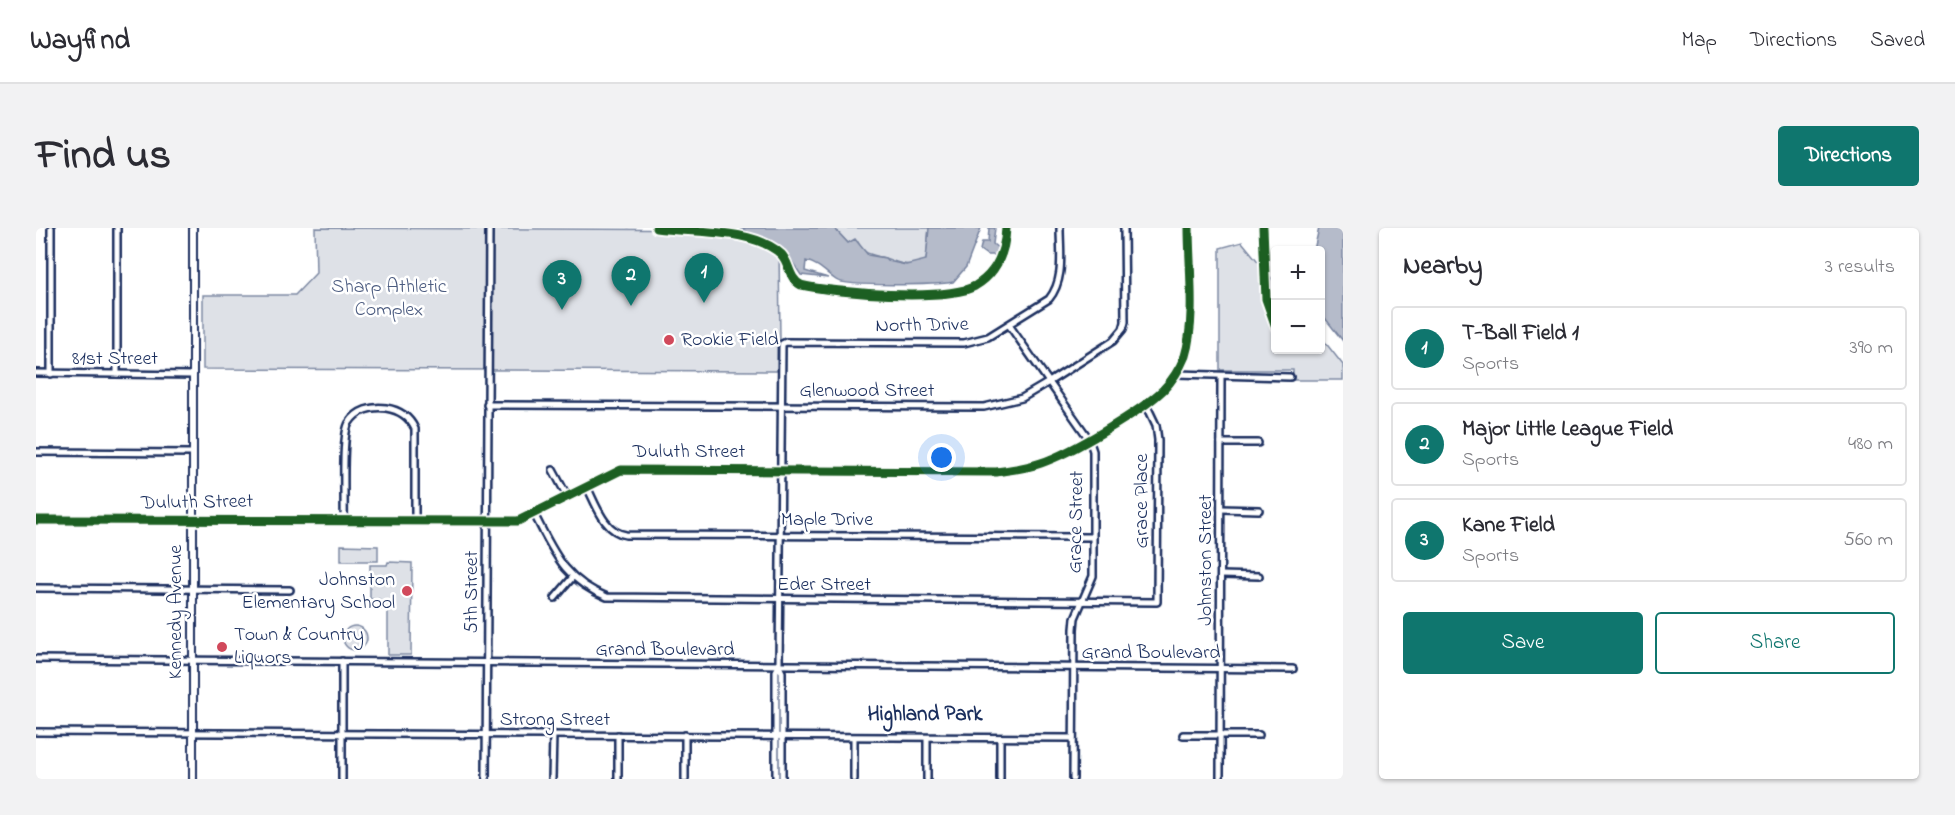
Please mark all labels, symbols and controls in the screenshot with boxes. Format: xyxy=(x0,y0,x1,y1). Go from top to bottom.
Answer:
text: Wayfind xyxy=(30,21,130,62)
text: Map xyxy=(1681,26,1717,56)
text: Directions xyxy=(1750,26,1837,56)
text: Saved xyxy=(1870,26,1925,56)
text: Find us xyxy=(36,126,171,187)
button: Directions xyxy=(1778,126,1919,186)
map controls xyxy=(1271,246,1325,354)
button: + xyxy=(1271,246,1325,300)
text: Nearby xyxy=(1403,248,1482,286)
text: 3 results xyxy=(1825,253,1895,282)
pin: 1 xyxy=(684,254,724,303)
pin: 2 xyxy=(612,256,650,306)
pin: 3 xyxy=(542,260,582,310)
park label: Sharp Athletic Complex xyxy=(331,273,447,325)
button: − xyxy=(1271,300,1325,354)
street label: North Drive xyxy=(875,311,969,341)
text: T-Ball Field 1 xyxy=(1462,318,1579,350)
place label: Rookie Field xyxy=(681,326,779,355)
marker: Rookie Field xyxy=(662,333,676,347)
text: 1 xyxy=(1421,334,1428,363)
text: 390 m xyxy=(1850,334,1893,363)
street label: 81st Street xyxy=(72,345,158,374)
text: Sports xyxy=(1462,350,1519,379)
street label: Glenwood Street xyxy=(799,377,935,406)
text: Major Little League Field xyxy=(1462,414,1673,446)
text: 2 xyxy=(1420,430,1429,459)
text: 480 m xyxy=(1848,430,1893,459)
street label: Duluth Street xyxy=(632,438,745,467)
your location xyxy=(927,443,956,472)
text: Sports xyxy=(1462,446,1519,475)
street label: Grace Place xyxy=(1128,454,1157,548)
street label: Grace Street xyxy=(1062,470,1092,574)
street label: Duluth Street xyxy=(140,488,254,518)
street label: Johnston Street xyxy=(1192,494,1221,626)
street label: Maple Drive xyxy=(781,506,873,535)
text: Kane Field xyxy=(1462,510,1555,542)
text: 3 xyxy=(1420,526,1429,555)
text: 560 m xyxy=(1844,526,1893,555)
text: Sports xyxy=(1462,542,1519,571)
street label: Kennedy Avenue xyxy=(162,545,191,679)
street label: 5th Street xyxy=(458,550,487,634)
place label: Johnston Elementary School xyxy=(242,566,395,618)
street label: Eder Street xyxy=(777,571,871,600)
marker: Johnston Elementary School xyxy=(400,584,414,598)
button: Save xyxy=(1403,612,1643,674)
button: Share xyxy=(1655,612,1895,674)
place label: Town & Country Liquors xyxy=(234,621,364,673)
street label: Grand Boulevard xyxy=(595,636,735,665)
street label: Grand Boulevard xyxy=(1081,639,1221,668)
marker: Town & Country Liquors xyxy=(215,640,229,654)
district label: Highland Park xyxy=(868,700,983,732)
street label: Strong Street xyxy=(500,706,610,736)

